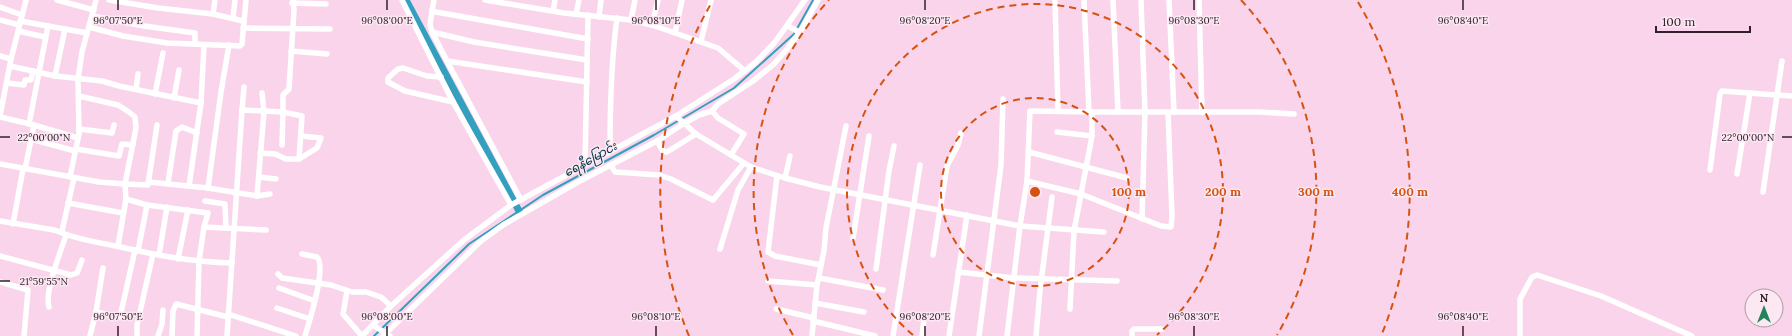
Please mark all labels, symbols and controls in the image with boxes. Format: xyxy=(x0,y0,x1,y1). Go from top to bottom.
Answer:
scale bar xyxy=(1656,8,1750,34)
text: 96°07'50"E xyxy=(93,14,143,27)
text: 96°08'00"E xyxy=(361,14,413,27)
text: 96°08'10"E xyxy=(631,14,681,27)
text: 96°08'20"E xyxy=(900,14,950,27)
text: 96°08'30"E xyxy=(1169,14,1219,27)
text: 96°08'40"E xyxy=(1438,14,1488,27)
text: 100 m xyxy=(1662,14,1695,29)
text: 22°00'00"N xyxy=(18,131,71,144)
text: 22°00'00"N xyxy=(1722,131,1775,144)
water label: ရေနီမြောင်း xyxy=(560,137,621,182)
text: 100 m xyxy=(1112,184,1146,199)
text: 200 m xyxy=(1205,184,1241,199)
text: 300 m xyxy=(1298,184,1334,199)
text: 400 m xyxy=(1392,184,1428,199)
centre of rings xyxy=(1028,185,1042,199)
text: 21°59'55"N xyxy=(20,275,69,288)
north arrow xyxy=(1744,288,1784,328)
text: N xyxy=(1760,291,1769,305)
text: 96°07'50"E xyxy=(93,310,143,323)
text: 96°08'00"E xyxy=(361,310,413,323)
text: 96°08'10"E xyxy=(631,310,681,323)
text: 96°08'20"E xyxy=(900,310,950,323)
text: 96°08'30"E xyxy=(1169,310,1219,323)
text: 96°08'40"E xyxy=(1438,310,1488,323)

